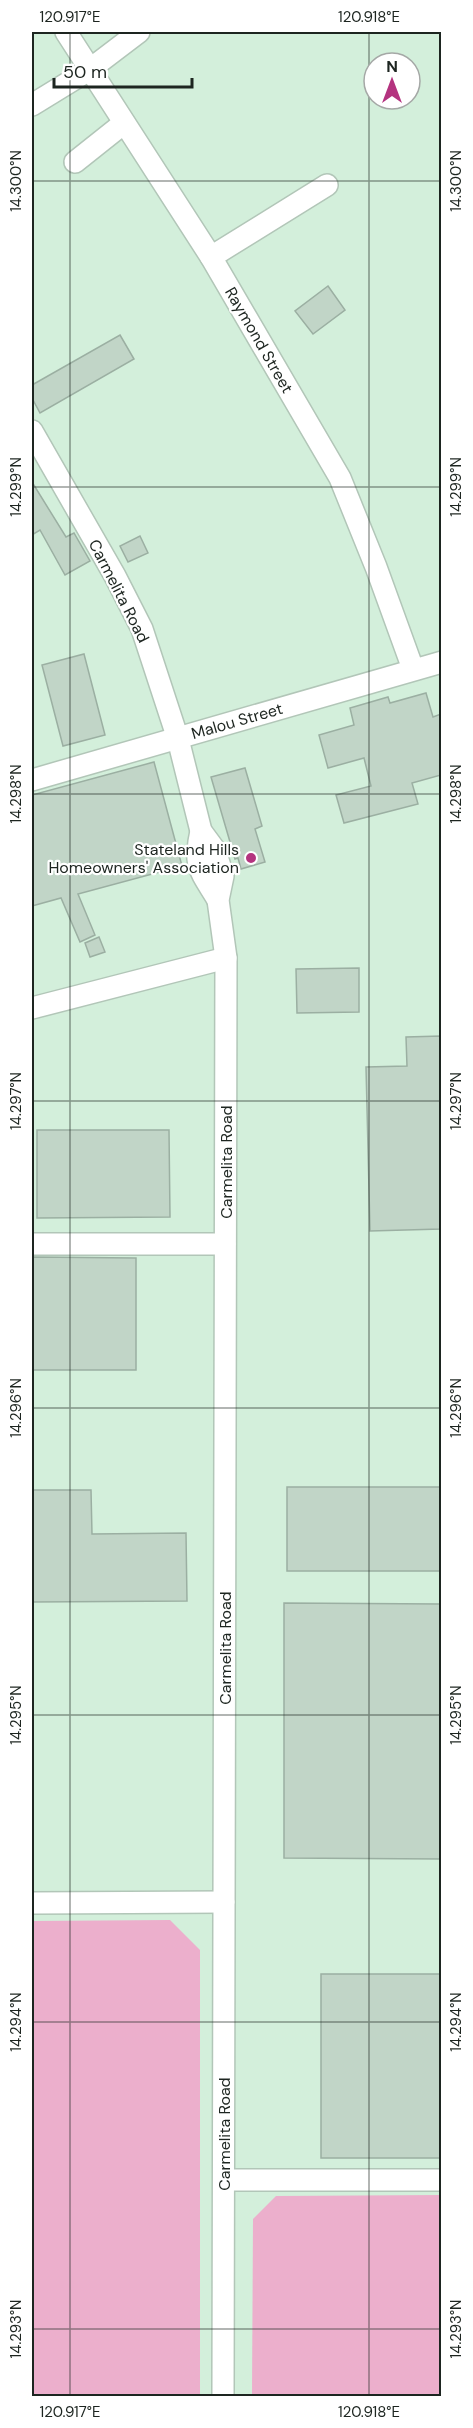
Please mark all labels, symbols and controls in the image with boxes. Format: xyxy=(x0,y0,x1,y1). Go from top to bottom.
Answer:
text: 120.917°E xyxy=(40,7,100,27)
text: 120.918°E xyxy=(338,7,400,27)
scale bar xyxy=(54,51,192,89)
north arrow xyxy=(362,51,422,111)
text: N xyxy=(386,56,398,77)
text: 50 m xyxy=(63,60,107,84)
text: 14.300°N xyxy=(6,150,26,212)
text: 14.300°N xyxy=(446,150,466,212)
street label: Raymond Street xyxy=(220,283,298,397)
text: 14.299°N xyxy=(6,457,26,517)
text: 14.299°N xyxy=(446,457,466,517)
street label: Carmelita Road xyxy=(84,536,154,646)
street label: Malou Street xyxy=(189,698,285,744)
text: 14.298°N xyxy=(6,764,26,824)
text: 14.298°N xyxy=(446,764,466,824)
place label: Stateland Hills Homeowners' Association xyxy=(48,839,239,878)
marker: Stateland Hills Homeowners' Association xyxy=(244,851,258,865)
text: 14.297°N xyxy=(6,1072,26,1130)
text: 14.297°N xyxy=(446,1072,466,1130)
street label: Carmelita Road xyxy=(216,1105,237,1219)
text: 14.296°N xyxy=(6,1378,26,1438)
text: 14.296°N xyxy=(446,1378,466,1438)
street label: Carmelita Road xyxy=(215,1591,236,1705)
text: 14.295°N xyxy=(6,1685,26,1745)
text: 14.295°N xyxy=(446,1685,466,1745)
text: 14.294°N xyxy=(6,1992,26,2052)
text: 14.294°N xyxy=(446,1992,466,2052)
street label: Carmelita Road xyxy=(214,2077,235,2191)
text: 14.293°N xyxy=(6,2300,26,2358)
text: 14.293°N xyxy=(446,2300,466,2358)
text: 120.917°E xyxy=(40,2402,100,2422)
text: 120.918°E xyxy=(338,2402,400,2422)

